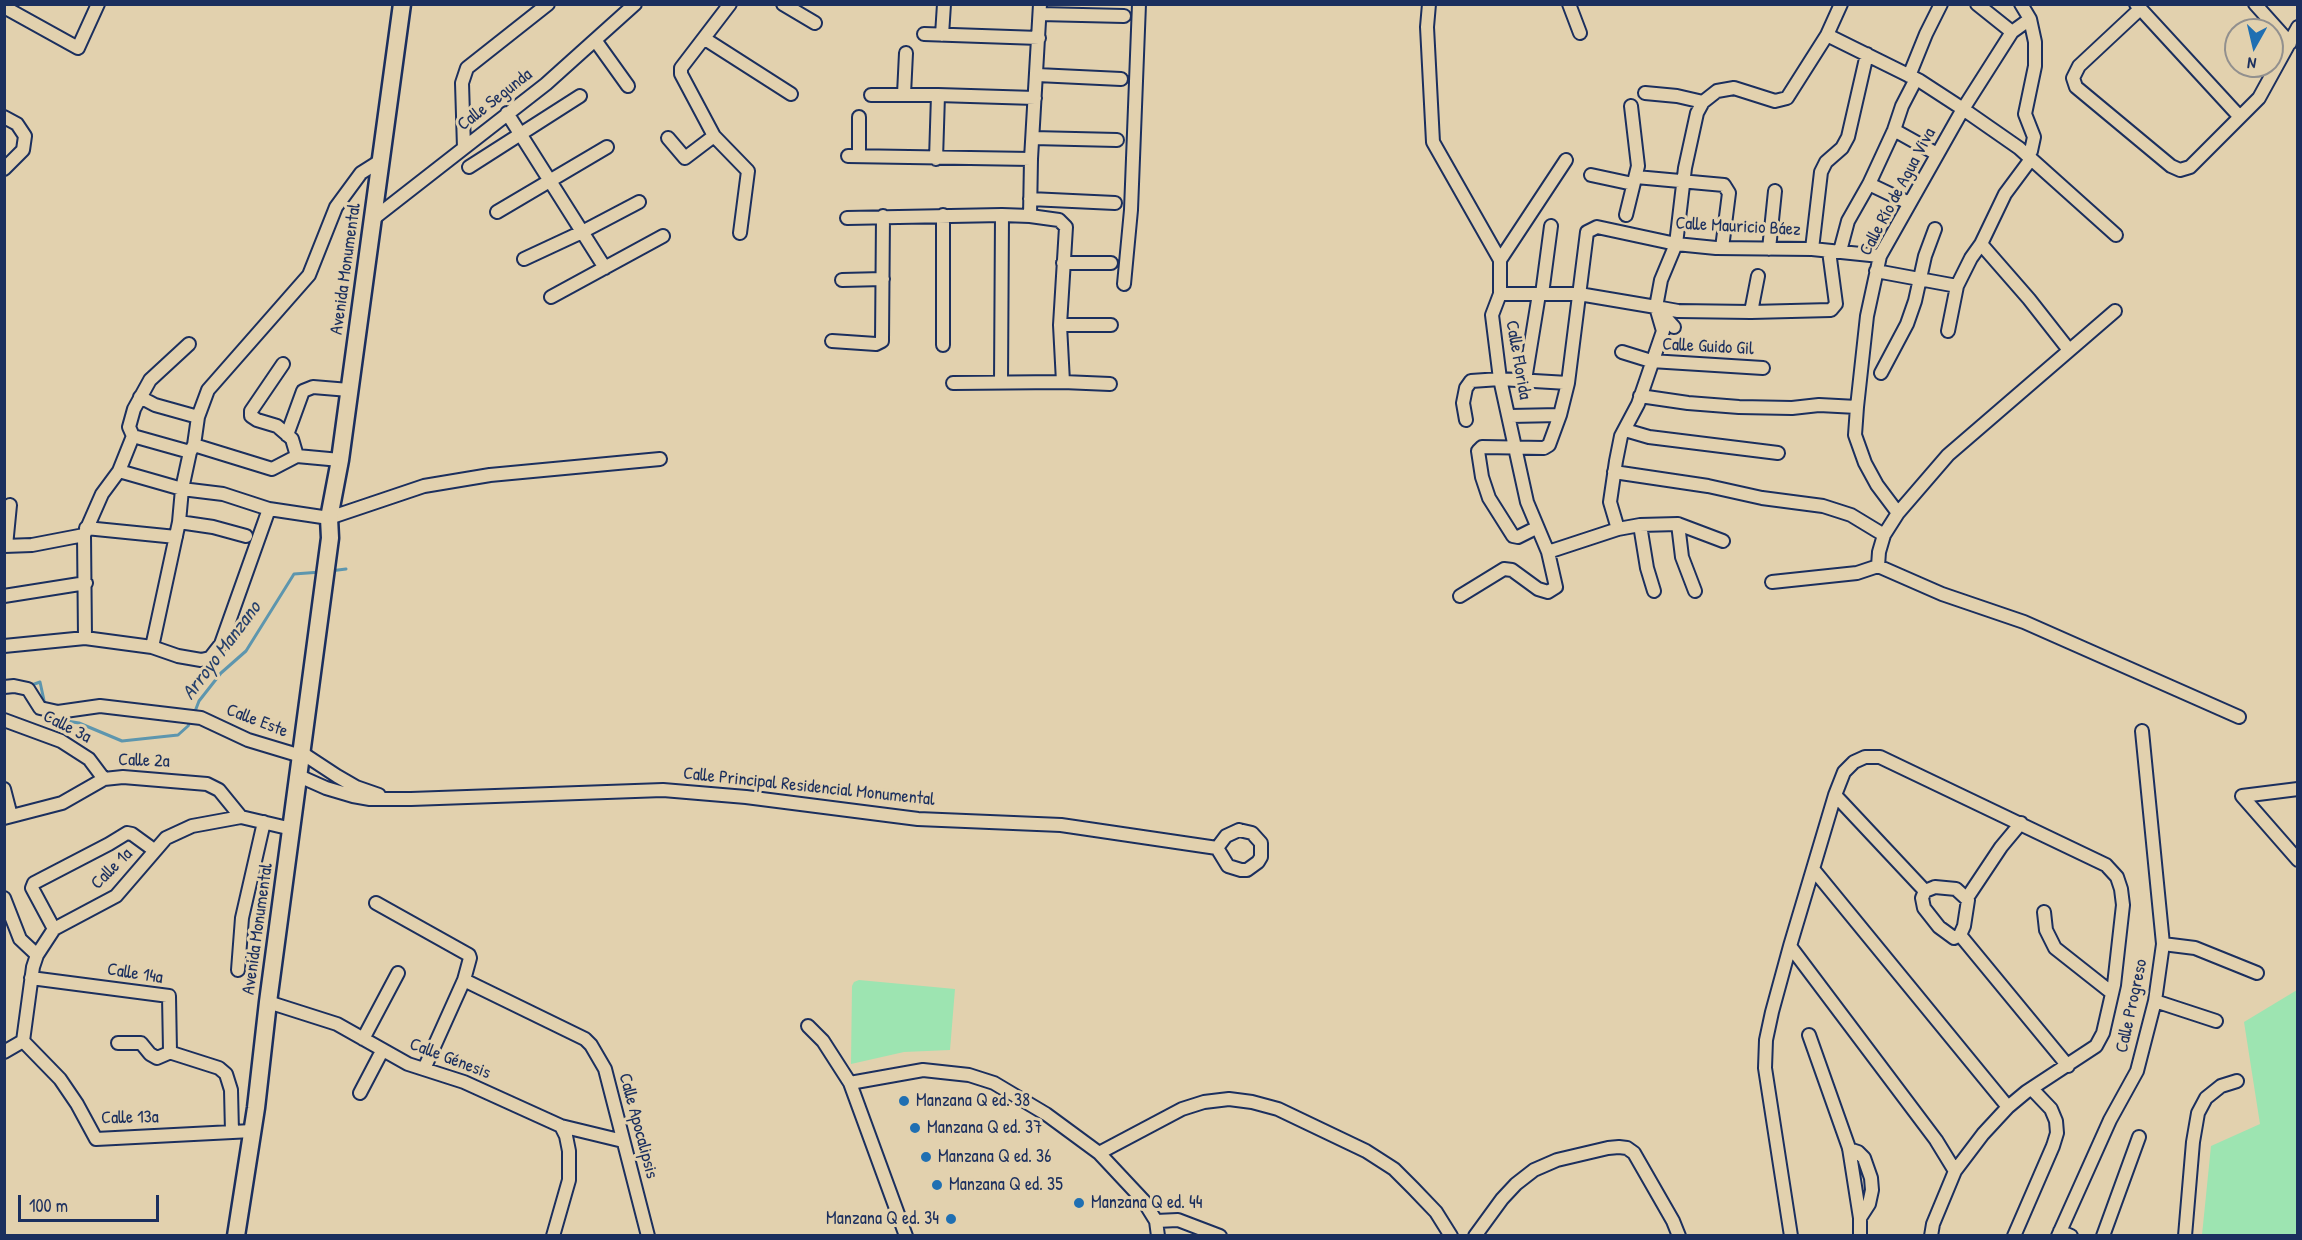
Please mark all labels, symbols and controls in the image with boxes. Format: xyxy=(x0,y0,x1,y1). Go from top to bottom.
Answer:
north arrow xyxy=(2224,18,2284,78)
text: N xyxy=(2246,52,2258,75)
street label: Calle Segunda xyxy=(453,64,537,136)
street label: Calle Río de Agua Viva xyxy=(1855,124,1941,260)
street label: Avenida Monumental xyxy=(326,202,366,336)
street label: Calle Mauricio Báez xyxy=(1675,213,1801,241)
street label: Calle Florida xyxy=(1500,319,1536,401)
street label: Calle Guido Gil xyxy=(1662,334,1754,360)
water label: Arroyo Manzano xyxy=(177,597,267,705)
street label: Calle Este xyxy=(223,699,291,743)
street label: Calle 3a xyxy=(39,706,95,748)
street label: Calle 2a xyxy=(118,749,170,773)
street label: Calle Principal Residencial Monumental xyxy=(682,763,936,811)
street label: Calle 1a xyxy=(87,844,137,894)
street label: Avenida Monumental xyxy=(238,862,278,996)
street label: Calle Progreso xyxy=(2112,957,2152,1055)
street label: Calle 14a xyxy=(105,959,165,989)
street label: Calle Génesis xyxy=(406,1034,494,1084)
street label: Calle Apocalipsis xyxy=(614,1071,662,1181)
place label: Manzana Q ed. 38 xyxy=(916,1090,1030,1112)
marker: Manzana Q ed. 38 xyxy=(897,1094,911,1108)
street label: Calle 13a xyxy=(101,1107,159,1129)
place label: Manzana Q ed. 37 xyxy=(927,1117,1042,1139)
marker: Manzana Q ed. 37 xyxy=(908,1121,922,1135)
place label: Manzana Q ed. 36 xyxy=(938,1146,1051,1168)
marker: Manzana Q ed. 36 xyxy=(919,1150,933,1164)
place label: Manzana Q ed. 35 xyxy=(949,1174,1063,1196)
marker: Manzana Q ed. 35 xyxy=(930,1178,944,1192)
scale bar xyxy=(21,1183,162,1221)
place label: Manzana Q ed. 44 xyxy=(1091,1192,1203,1214)
text: 100 m xyxy=(29,1193,68,1218)
marker: Manzana Q ed. 44 xyxy=(1072,1196,1086,1210)
place label: Manzana Q ed. 34 xyxy=(826,1208,939,1230)
marker: Manzana Q ed. 34 xyxy=(944,1212,958,1226)

